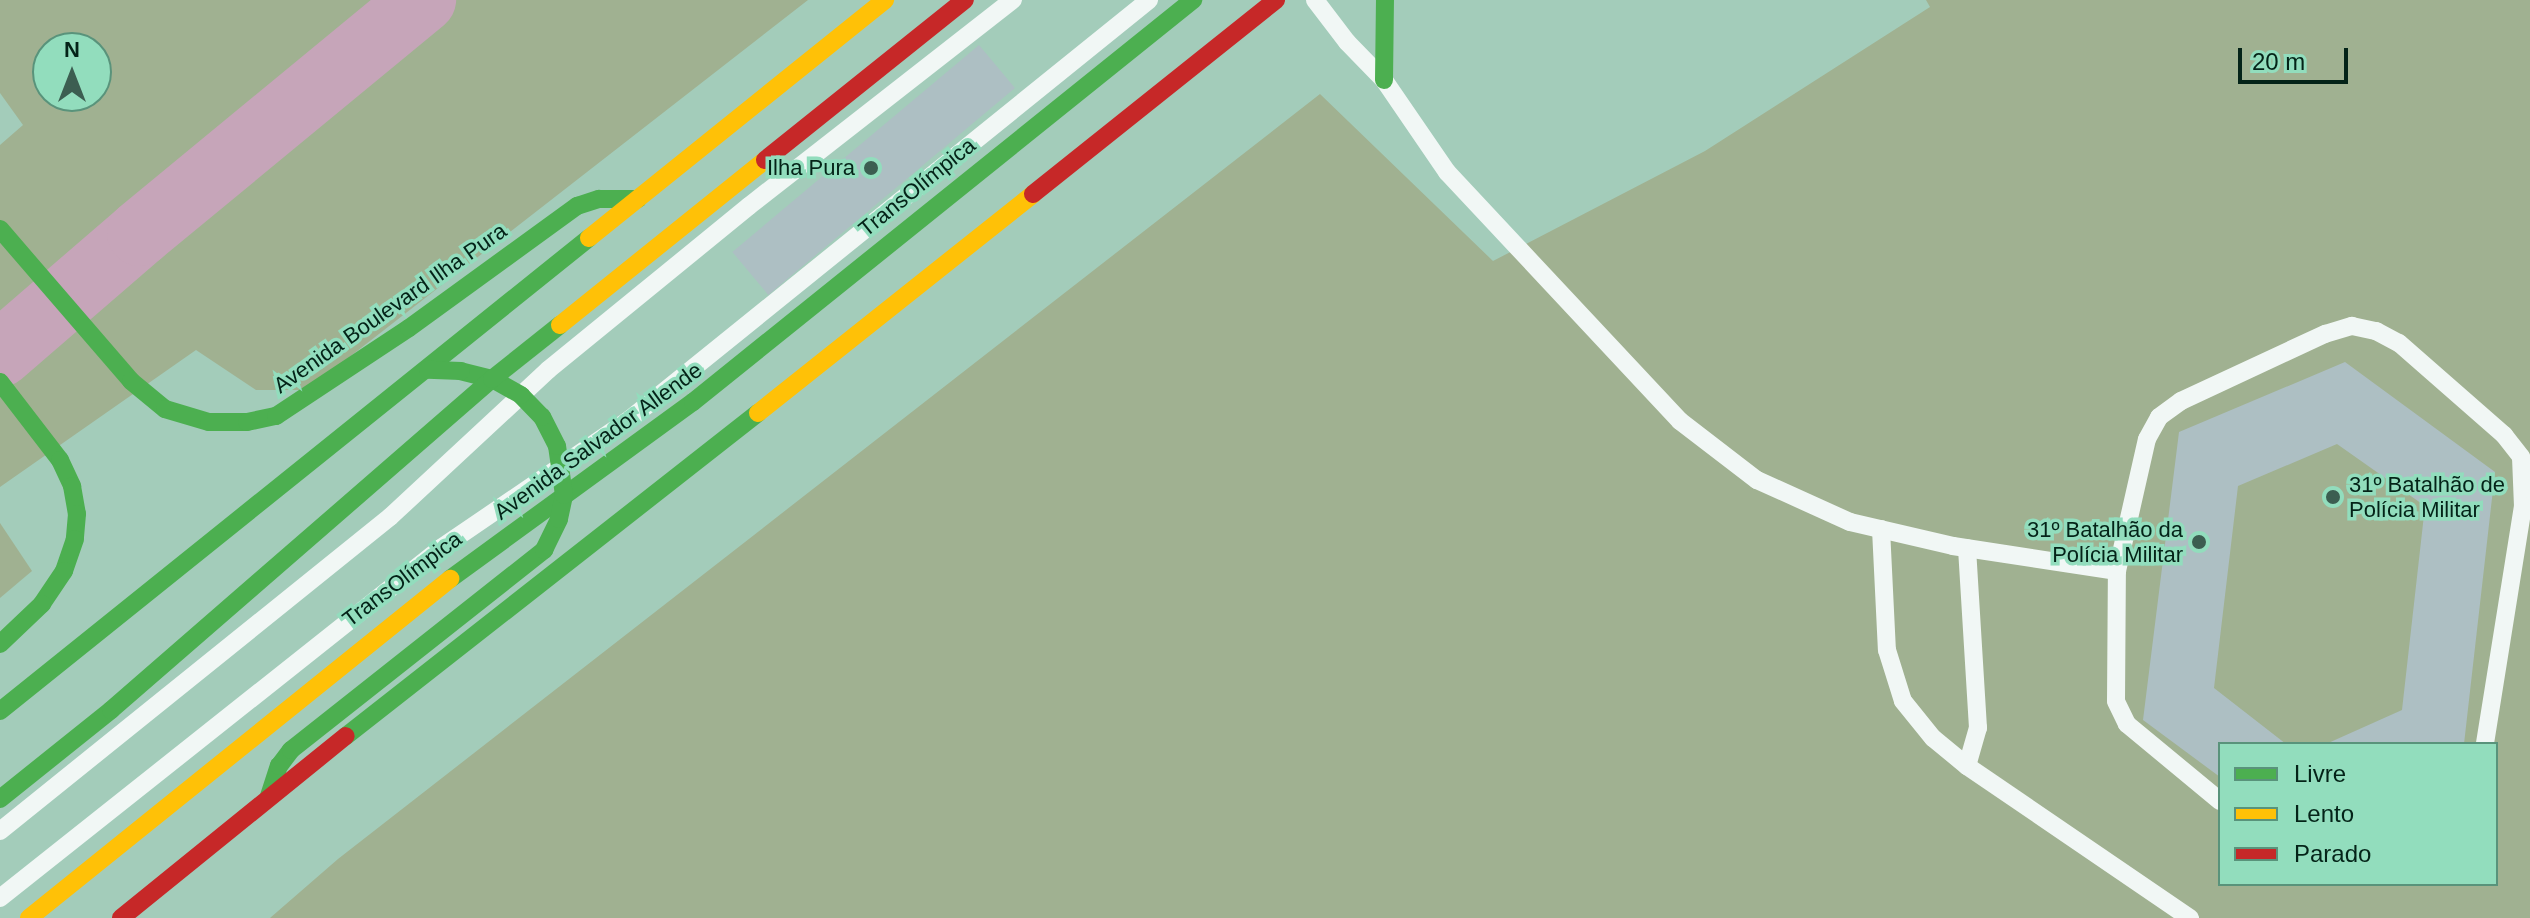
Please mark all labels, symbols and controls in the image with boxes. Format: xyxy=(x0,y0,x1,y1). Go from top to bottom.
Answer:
north arrow xyxy=(32,32,112,112)
scale bar xyxy=(2242,32,2352,82)
text: N xyxy=(64,37,80,62)
text: 20 m xyxy=(2252,48,2305,75)
street label: TransOlímpica xyxy=(853,132,981,242)
place label: Ilha Pura xyxy=(767,155,855,181)
marker: Ilha Pura xyxy=(862,159,880,177)
street label: Avenida Boulevard Ilha Pura xyxy=(268,217,512,399)
street label: Avenida Salvador Allende xyxy=(488,356,708,526)
place label: 31º Batalhão de Polícia Militar xyxy=(2349,471,2505,522)
marker: 31º Batalhão de Polícia Militar xyxy=(2324,488,2342,506)
place label: 31º Batalhão da Polícia Militar xyxy=(2027,516,2183,568)
street label: TransOlímpica xyxy=(337,526,467,632)
marker: 31º Batalhão da Polícia Militar xyxy=(2190,533,2208,551)
legend xyxy=(2218,742,2498,886)
text: Livre xyxy=(2294,760,2346,787)
text: Lento xyxy=(2294,800,2354,827)
text: Parado xyxy=(2294,840,2371,867)

